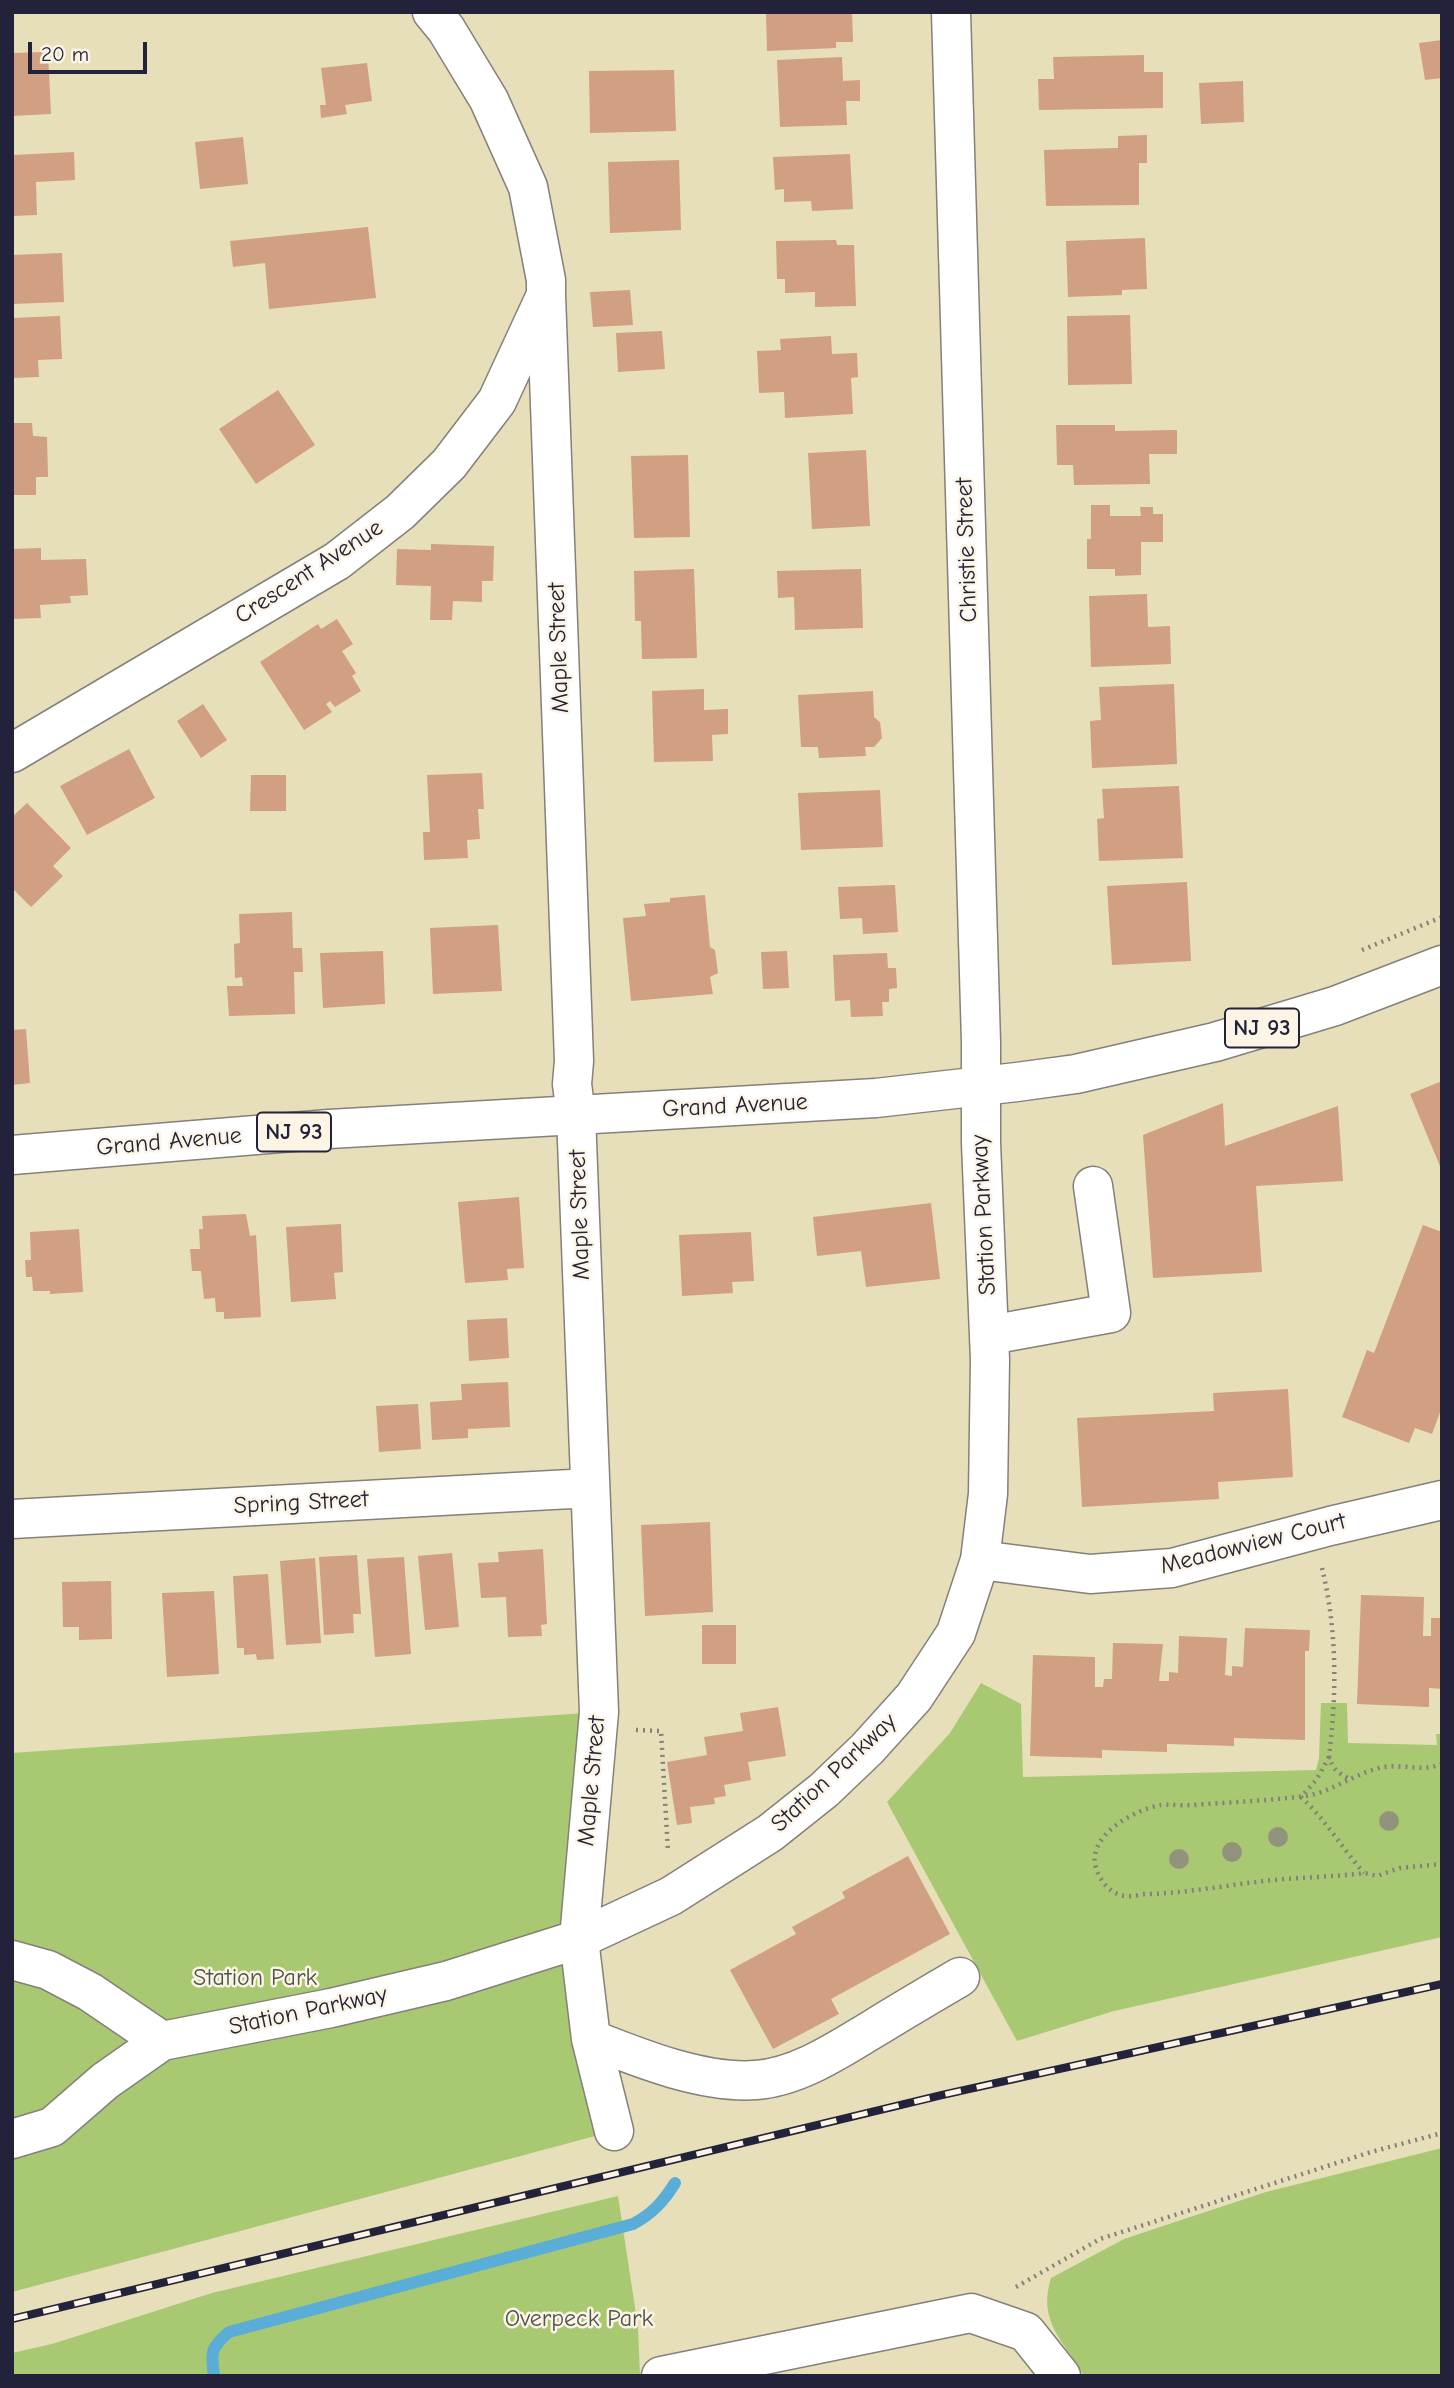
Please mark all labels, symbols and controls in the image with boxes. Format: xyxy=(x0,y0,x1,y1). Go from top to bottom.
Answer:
scale bar xyxy=(32,28,150,72)
text: 20 m xyxy=(41,42,89,66)
street label: Christie Street xyxy=(950,477,984,623)
street label: Crescent Avenue xyxy=(230,513,388,631)
street label: Maple Street xyxy=(542,582,576,714)
road number: NJ 93 xyxy=(1225,1009,1299,1048)
street label: Grand Avenue xyxy=(661,1088,809,1124)
road number: NJ 93 xyxy=(257,1112,331,1152)
street label: Grand Avenue xyxy=(95,1121,243,1163)
street label: Station Parkway xyxy=(965,1134,1003,1296)
street label: Maple Street xyxy=(563,1149,597,1281)
street label: Spring Street xyxy=(233,1485,369,1521)
street label: Meadowview Court xyxy=(1157,1507,1349,1581)
street label: Station Parkway xyxy=(765,1708,903,1838)
street label: Maple Street xyxy=(572,1715,612,1847)
park label: Station Park xyxy=(193,1964,317,1992)
street label: Station Parkway xyxy=(226,1980,390,2042)
park label: Overpeck Park xyxy=(505,2305,653,2333)

